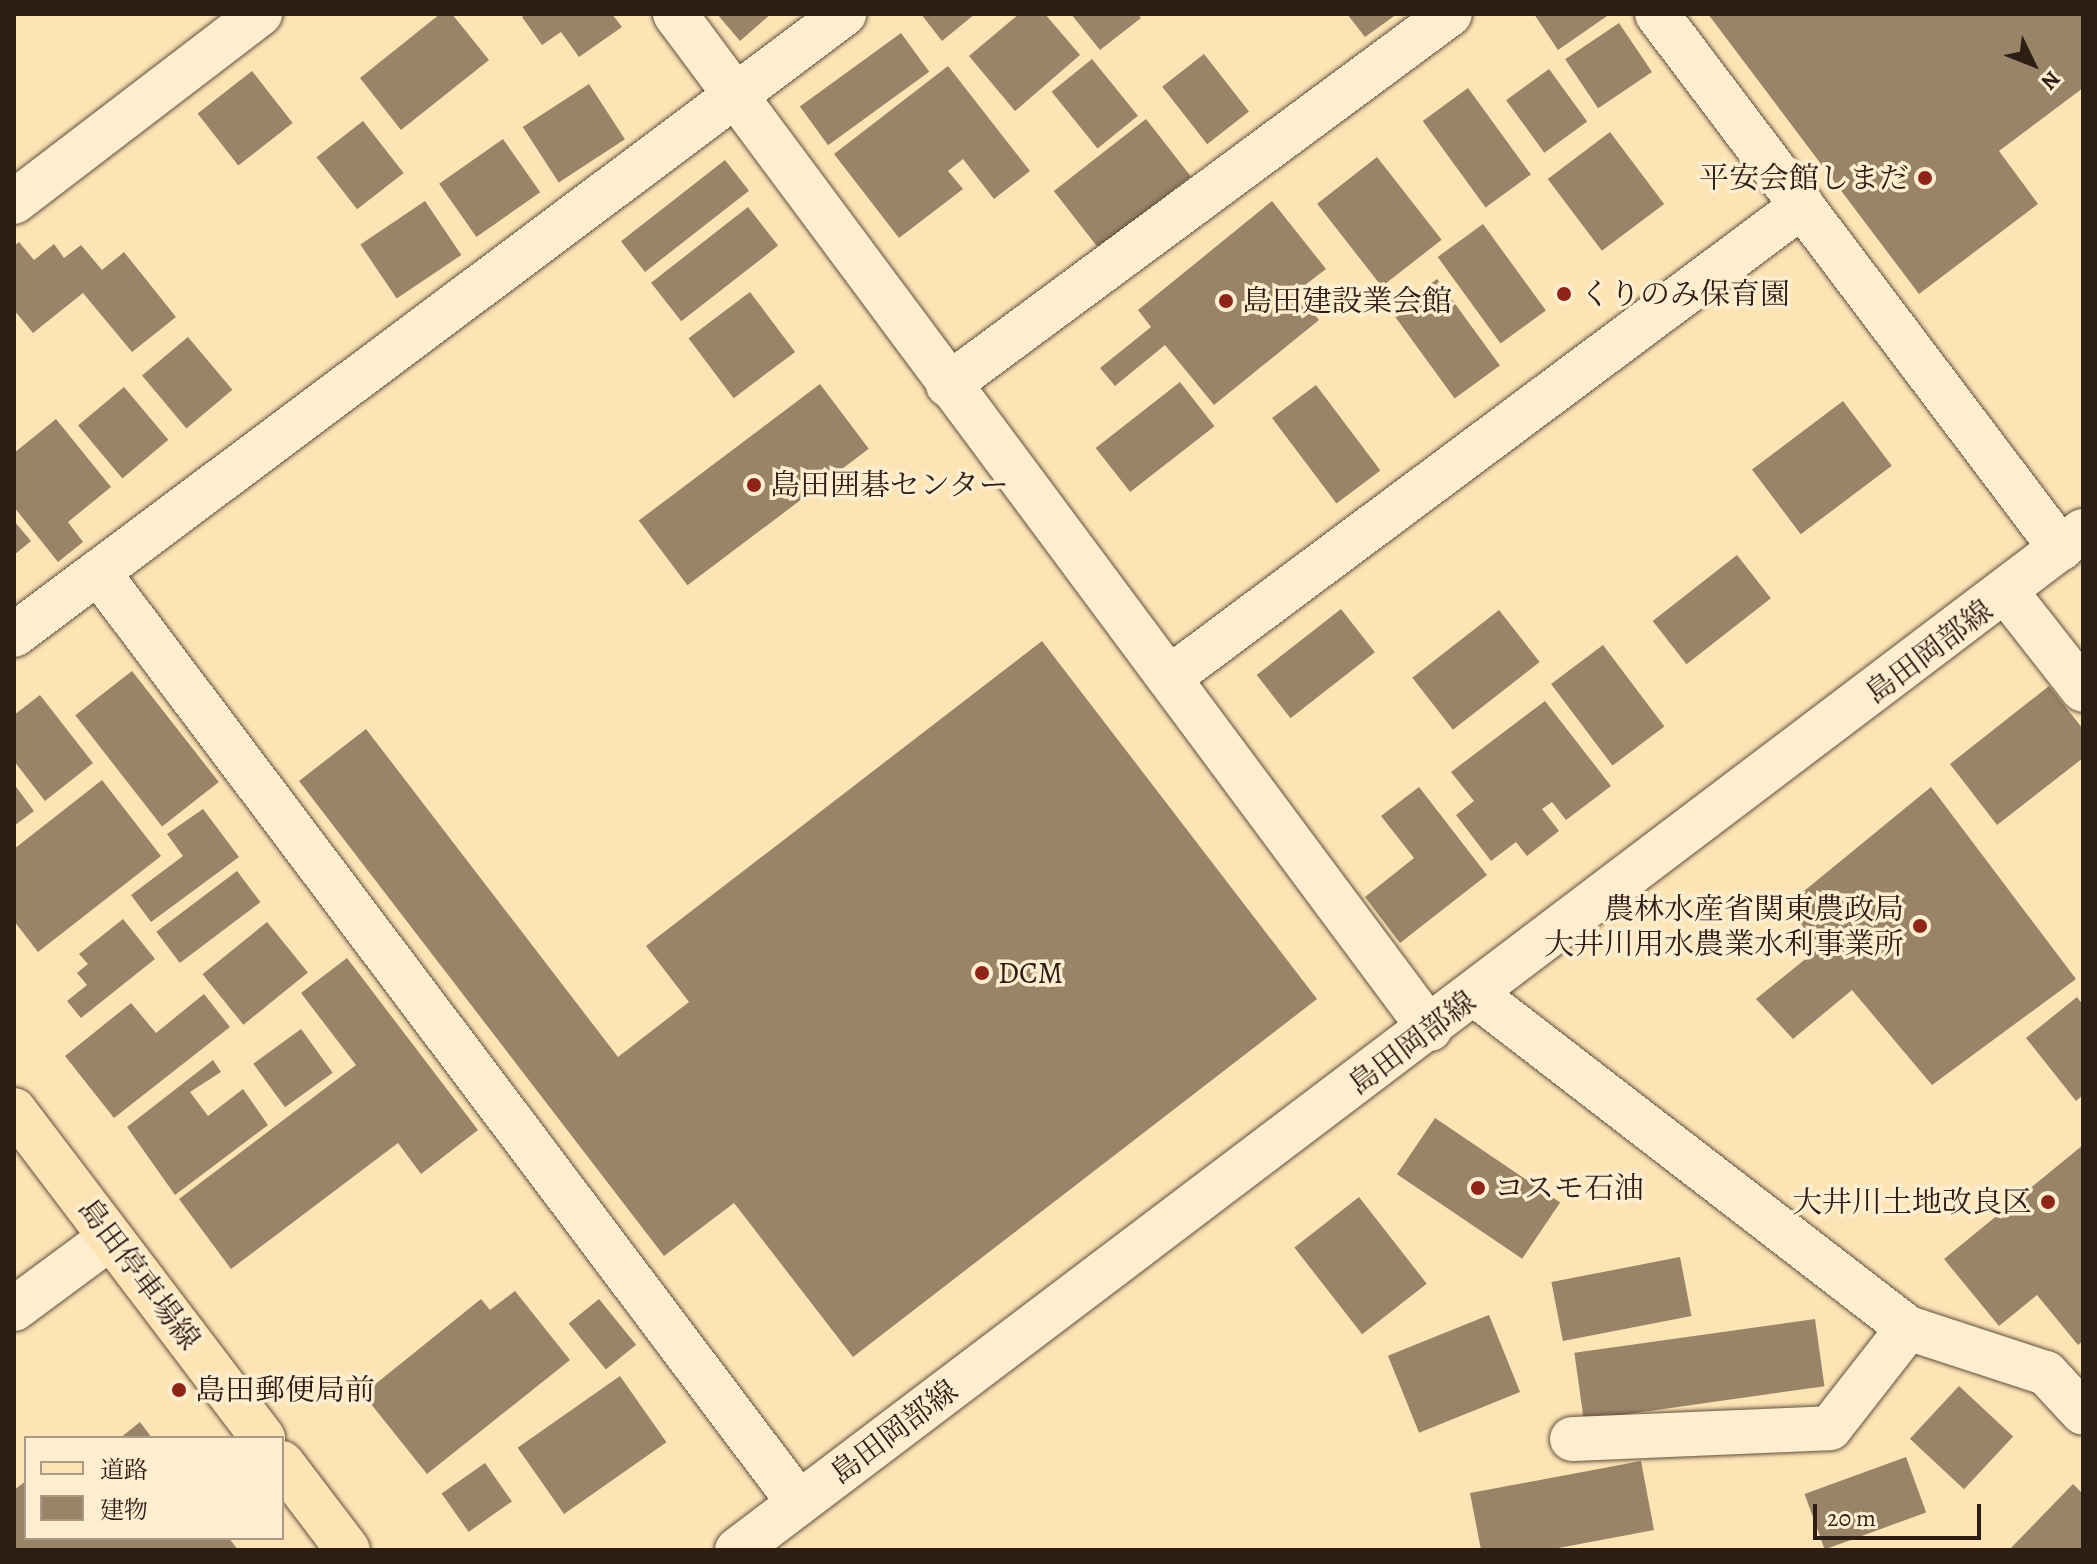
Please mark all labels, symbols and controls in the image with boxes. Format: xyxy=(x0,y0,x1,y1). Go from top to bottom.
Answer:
north arrow xyxy=(1993,24,2073,104)
text: N xyxy=(2034,64,2067,96)
place label: 平安会館しまだ xyxy=(1699,160,1909,196)
marker: 平安会館しまだ xyxy=(1916,169,1934,187)
place label: くりのみ保育園 xyxy=(1580,276,1790,312)
place label: 島田建設業会館 xyxy=(1242,283,1452,319)
marker: くりのみ保育園 xyxy=(1555,285,1573,303)
marker: 島田建設業会館 xyxy=(1217,292,1235,310)
place label: 島田囲碁センター xyxy=(770,467,1010,503)
marker: 島田囲碁センター xyxy=(745,476,763,494)
street label: 島田岡部線 xyxy=(1858,592,2000,712)
place label: 農林水産省関東農政局 大井川用水農業水利事業所 xyxy=(1544,891,1904,962)
marker: 農林水産省関東農政局 大井川用水農業水利事業所 xyxy=(1911,917,1929,935)
place label: DCM xyxy=(998,955,1063,991)
marker: DCM xyxy=(973,964,991,982)
street label: 島田岡部線 xyxy=(1341,983,1483,1103)
place label: コスモ石油 xyxy=(1494,1170,1644,1206)
marker: コスモ石油 xyxy=(1469,1179,1487,1197)
place label: 大井川土地改良区 xyxy=(1792,1184,2032,1220)
street label: 島田停車場線 xyxy=(70,1191,208,1357)
marker: 大井川土地改良区 xyxy=(2039,1193,2057,1211)
place label: 島田郵便局前 xyxy=(195,1372,375,1408)
street label: 島田岡部線 xyxy=(823,1372,965,1492)
marker: 島田郵便局前 xyxy=(170,1381,188,1399)
legend xyxy=(24,1436,284,1540)
text: 道路 xyxy=(100,1454,148,1486)
scale bar xyxy=(1817,1488,1985,1538)
text: 建物 xyxy=(100,1494,148,1526)
text: 20 m xyxy=(1827,1502,1876,1534)

